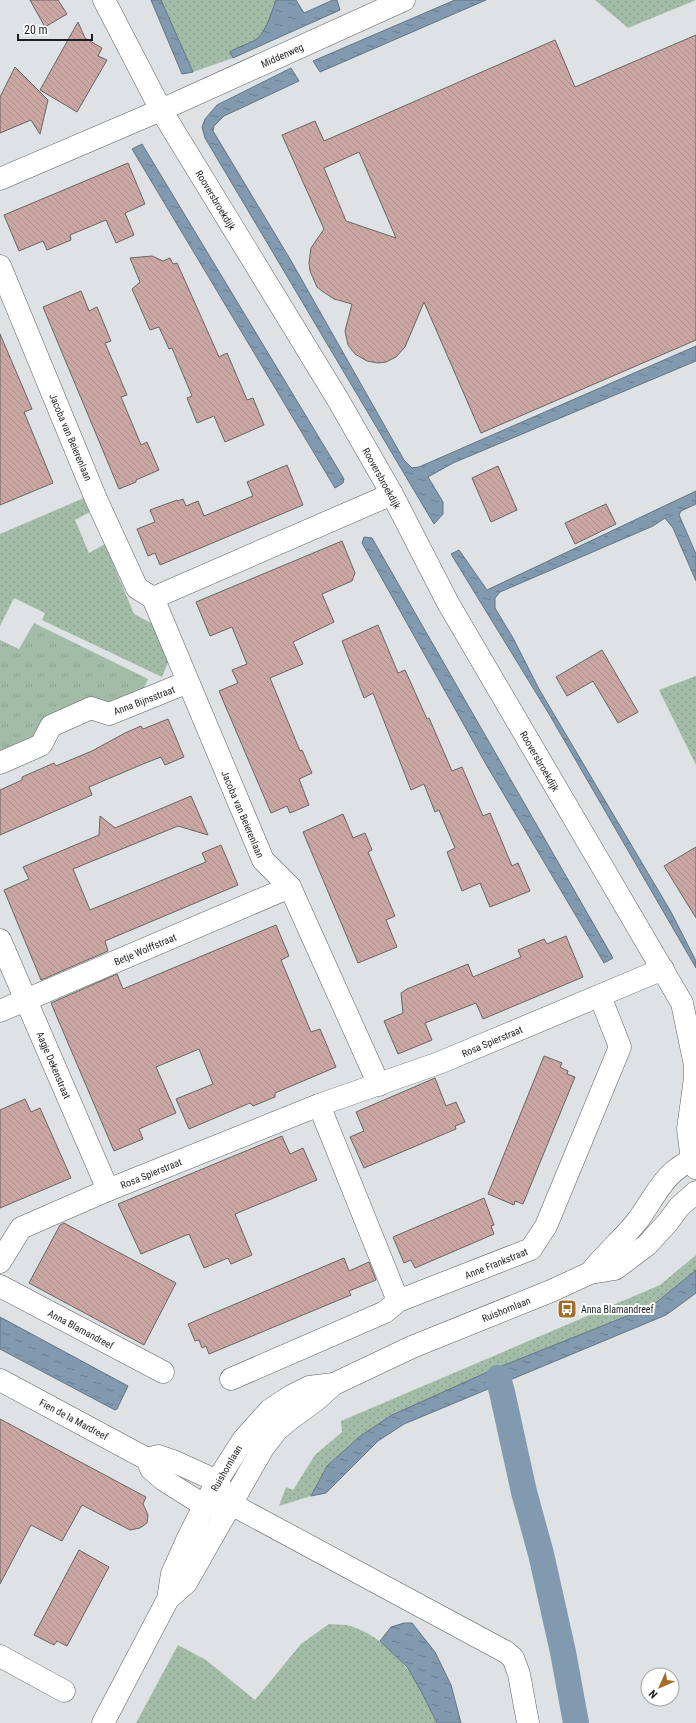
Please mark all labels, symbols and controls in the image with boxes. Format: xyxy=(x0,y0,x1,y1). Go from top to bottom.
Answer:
scale bar xyxy=(18,16,92,42)
text: 20 m xyxy=(24,23,48,37)
street label: Middenweg xyxy=(259,41,305,70)
street label: Rooversbroekdijk xyxy=(193,168,238,233)
street label: Jacoba van Beierenlaan xyxy=(47,392,94,483)
street label: Rooversbroekdijk xyxy=(360,446,403,511)
street label: Anna Bijnsstraat xyxy=(112,684,176,717)
street label: Rooversbroekdijk xyxy=(518,729,562,794)
street label: Jacoba van Beierenlaan xyxy=(219,769,266,860)
street label: Betje Wolffstraat xyxy=(113,931,178,967)
street label: Rosa Spierstraat xyxy=(460,1024,524,1059)
street label: Aagje Dekenstraat xyxy=(34,1030,73,1100)
street label: Rosa Spierstraat xyxy=(119,1156,183,1191)
street label: Anne Frankstraat xyxy=(463,1246,529,1281)
street label: Ruishornlaan xyxy=(480,1295,532,1324)
bus stop icon: Anna Blamandreef xyxy=(556,1298,578,1320)
place label: Anna Blamandreef xyxy=(581,1304,655,1315)
street label: Anna Blamandreef xyxy=(46,1308,116,1352)
street label: Fien de la Mardreef xyxy=(38,1397,111,1443)
street label: Ruishornlaan xyxy=(209,1443,244,1493)
north arrow xyxy=(640,1667,680,1707)
text: N xyxy=(646,1687,660,1701)

